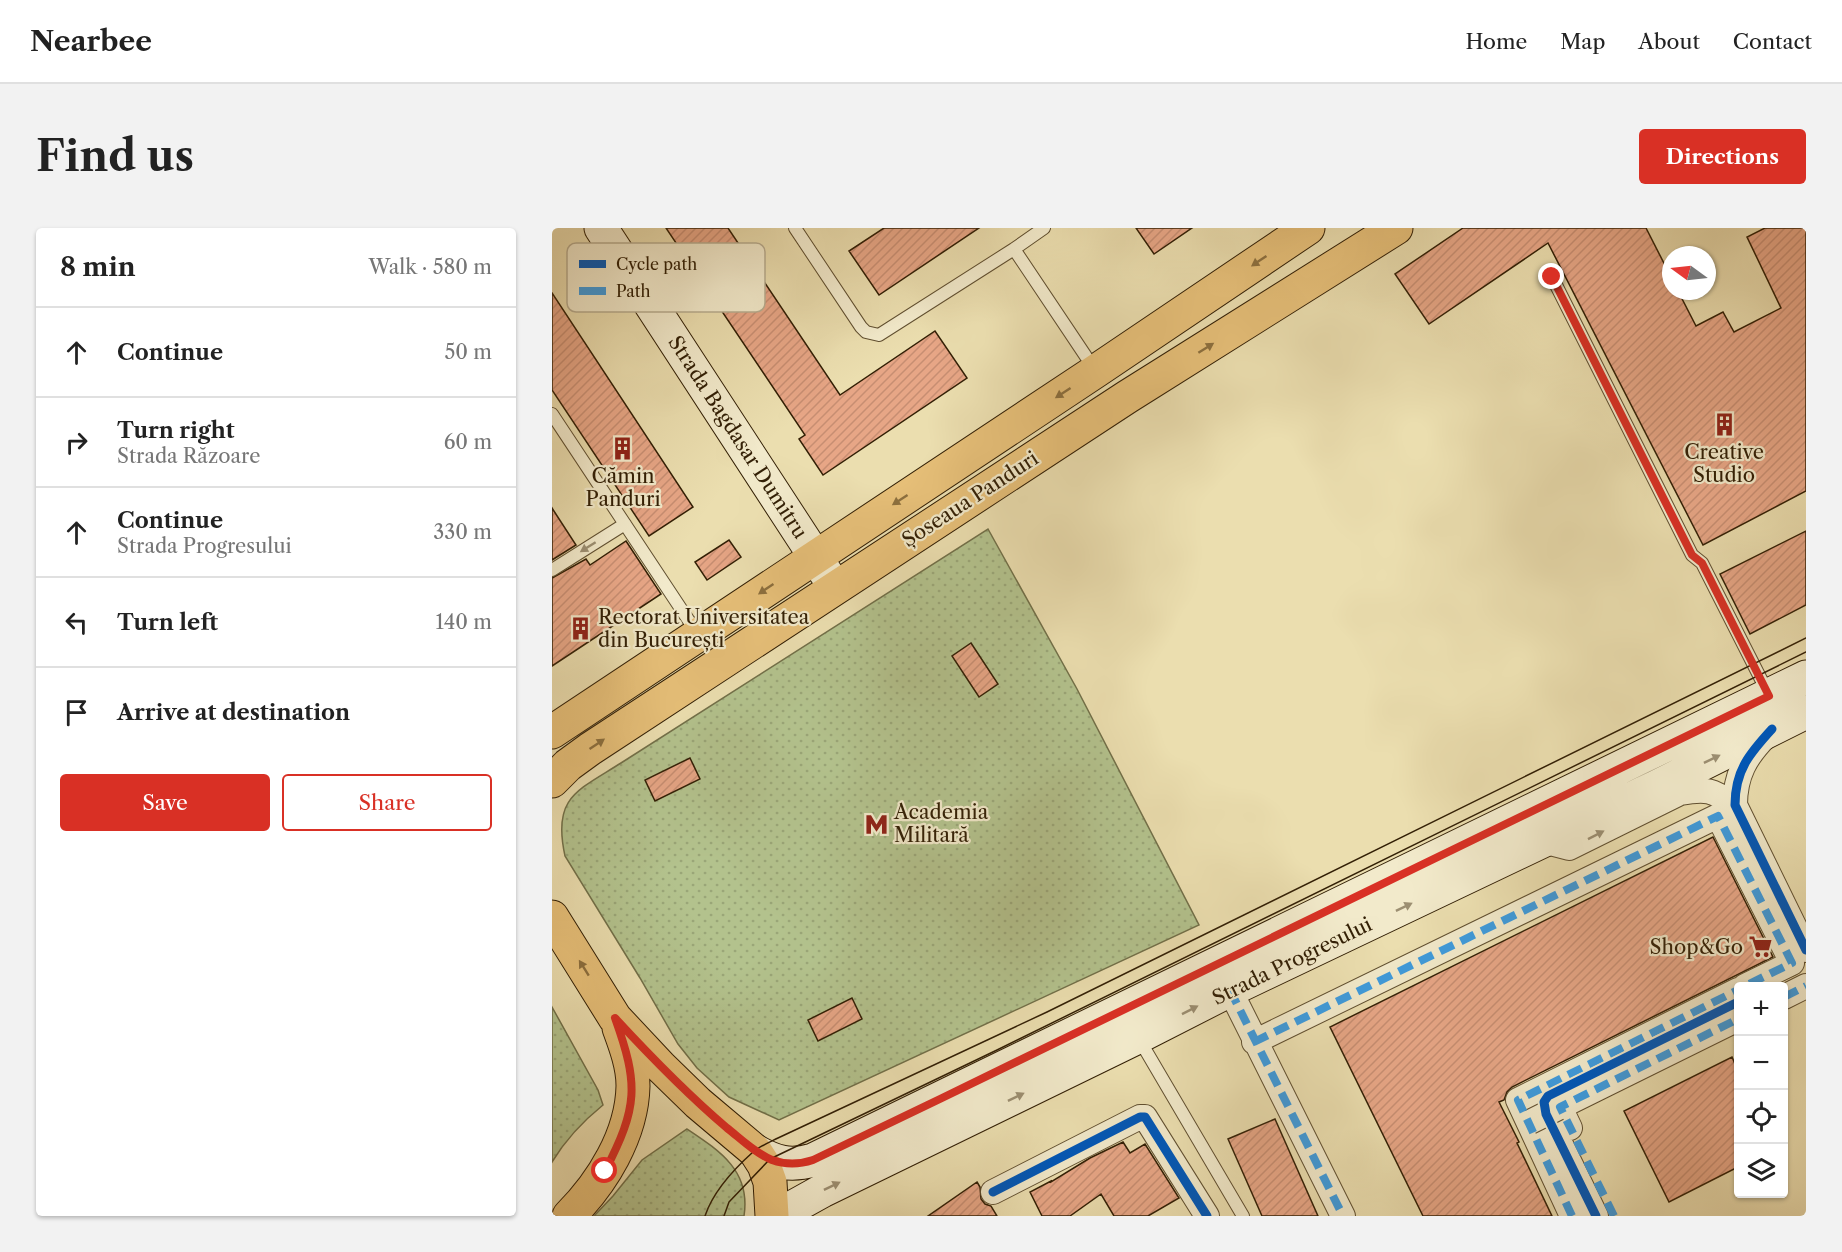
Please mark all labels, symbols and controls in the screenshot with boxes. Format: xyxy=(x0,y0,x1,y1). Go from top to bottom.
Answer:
text: Nearbee xyxy=(30,24,152,58)
text: Home xyxy=(1466,29,1527,54)
text: Map xyxy=(1560,29,1605,54)
text: About xyxy=(1638,29,1700,54)
text: Contact xyxy=(1733,29,1812,54)
button: Directions xyxy=(1639,129,1806,184)
text: Find us xyxy=(36,130,194,182)
legend xyxy=(567,243,765,312)
north arrow xyxy=(1662,246,1716,300)
text: 8 min xyxy=(60,251,136,283)
text: Cycle path xyxy=(616,254,697,274)
text: Walk · 580 m xyxy=(369,255,492,279)
one-way arrow xyxy=(1251,255,1267,266)
route end xyxy=(1538,263,1564,289)
text: Path xyxy=(616,281,650,301)
street label: Strada Bagdasar Dumitru xyxy=(663,331,813,543)
icon: ahead xyxy=(60,336,93,369)
text: Continue xyxy=(117,339,223,366)
text: 50 m xyxy=(445,340,492,364)
one-way arrow xyxy=(1198,342,1214,353)
one-way arrow xyxy=(1055,387,1071,399)
building icon: Creative Studio xyxy=(1711,411,1737,437)
text: Turn right xyxy=(117,417,235,444)
icon: right xyxy=(60,426,93,459)
text: 60 m xyxy=(444,430,492,454)
building icon: Cămin Panduri xyxy=(610,435,636,461)
place label: Creative Studio xyxy=(1684,440,1764,487)
text: Strada Răzoare xyxy=(117,444,260,468)
street label: Șoseaua Panduri xyxy=(897,446,1043,552)
place label: Cămin Panduri xyxy=(586,464,661,511)
one-way arrow xyxy=(891,495,908,506)
text: Continue xyxy=(117,507,223,534)
icon: ahead xyxy=(60,516,93,549)
text: 330 m xyxy=(433,520,492,544)
text: Strada Progresului xyxy=(117,534,292,558)
one-way arrow xyxy=(580,542,596,553)
one-way arrow xyxy=(758,584,775,595)
place label: Rectorat Universitatea din București xyxy=(598,605,810,652)
icon: left xyxy=(60,606,93,639)
text: Turn left xyxy=(117,609,218,636)
text: 140 m xyxy=(435,610,492,634)
building icon: Rectorat Universitatea din București xyxy=(567,616,593,642)
icon: arrive xyxy=(60,696,93,729)
text: Arrive at destination xyxy=(117,699,350,726)
one-way arrow xyxy=(589,738,605,750)
one-way arrow xyxy=(1703,755,1720,764)
button: Save xyxy=(60,774,270,831)
button: Share xyxy=(282,774,492,831)
place label: Academia Militară xyxy=(893,800,989,847)
metro station icon: Academia Militară xyxy=(863,811,889,837)
one-way arrow xyxy=(1587,830,1605,840)
one-way arrow xyxy=(1395,903,1412,912)
street label: Strada Progresului xyxy=(1208,912,1376,1010)
supermarket icon: Shop&Go xyxy=(1748,934,1774,960)
place label: Shop&Go xyxy=(1649,935,1743,959)
one-way arrow xyxy=(579,960,590,976)
map controls xyxy=(1734,982,1788,1198)
button: + xyxy=(1734,982,1788,1036)
one-way arrow xyxy=(1182,1006,1199,1015)
button: − xyxy=(1734,1036,1788,1090)
button: locate xyxy=(1734,1090,1788,1144)
one-way arrow xyxy=(1007,1092,1024,1102)
button: layers xyxy=(1734,1144,1788,1198)
route start xyxy=(591,1157,617,1183)
one-way arrow xyxy=(823,1181,840,1191)

